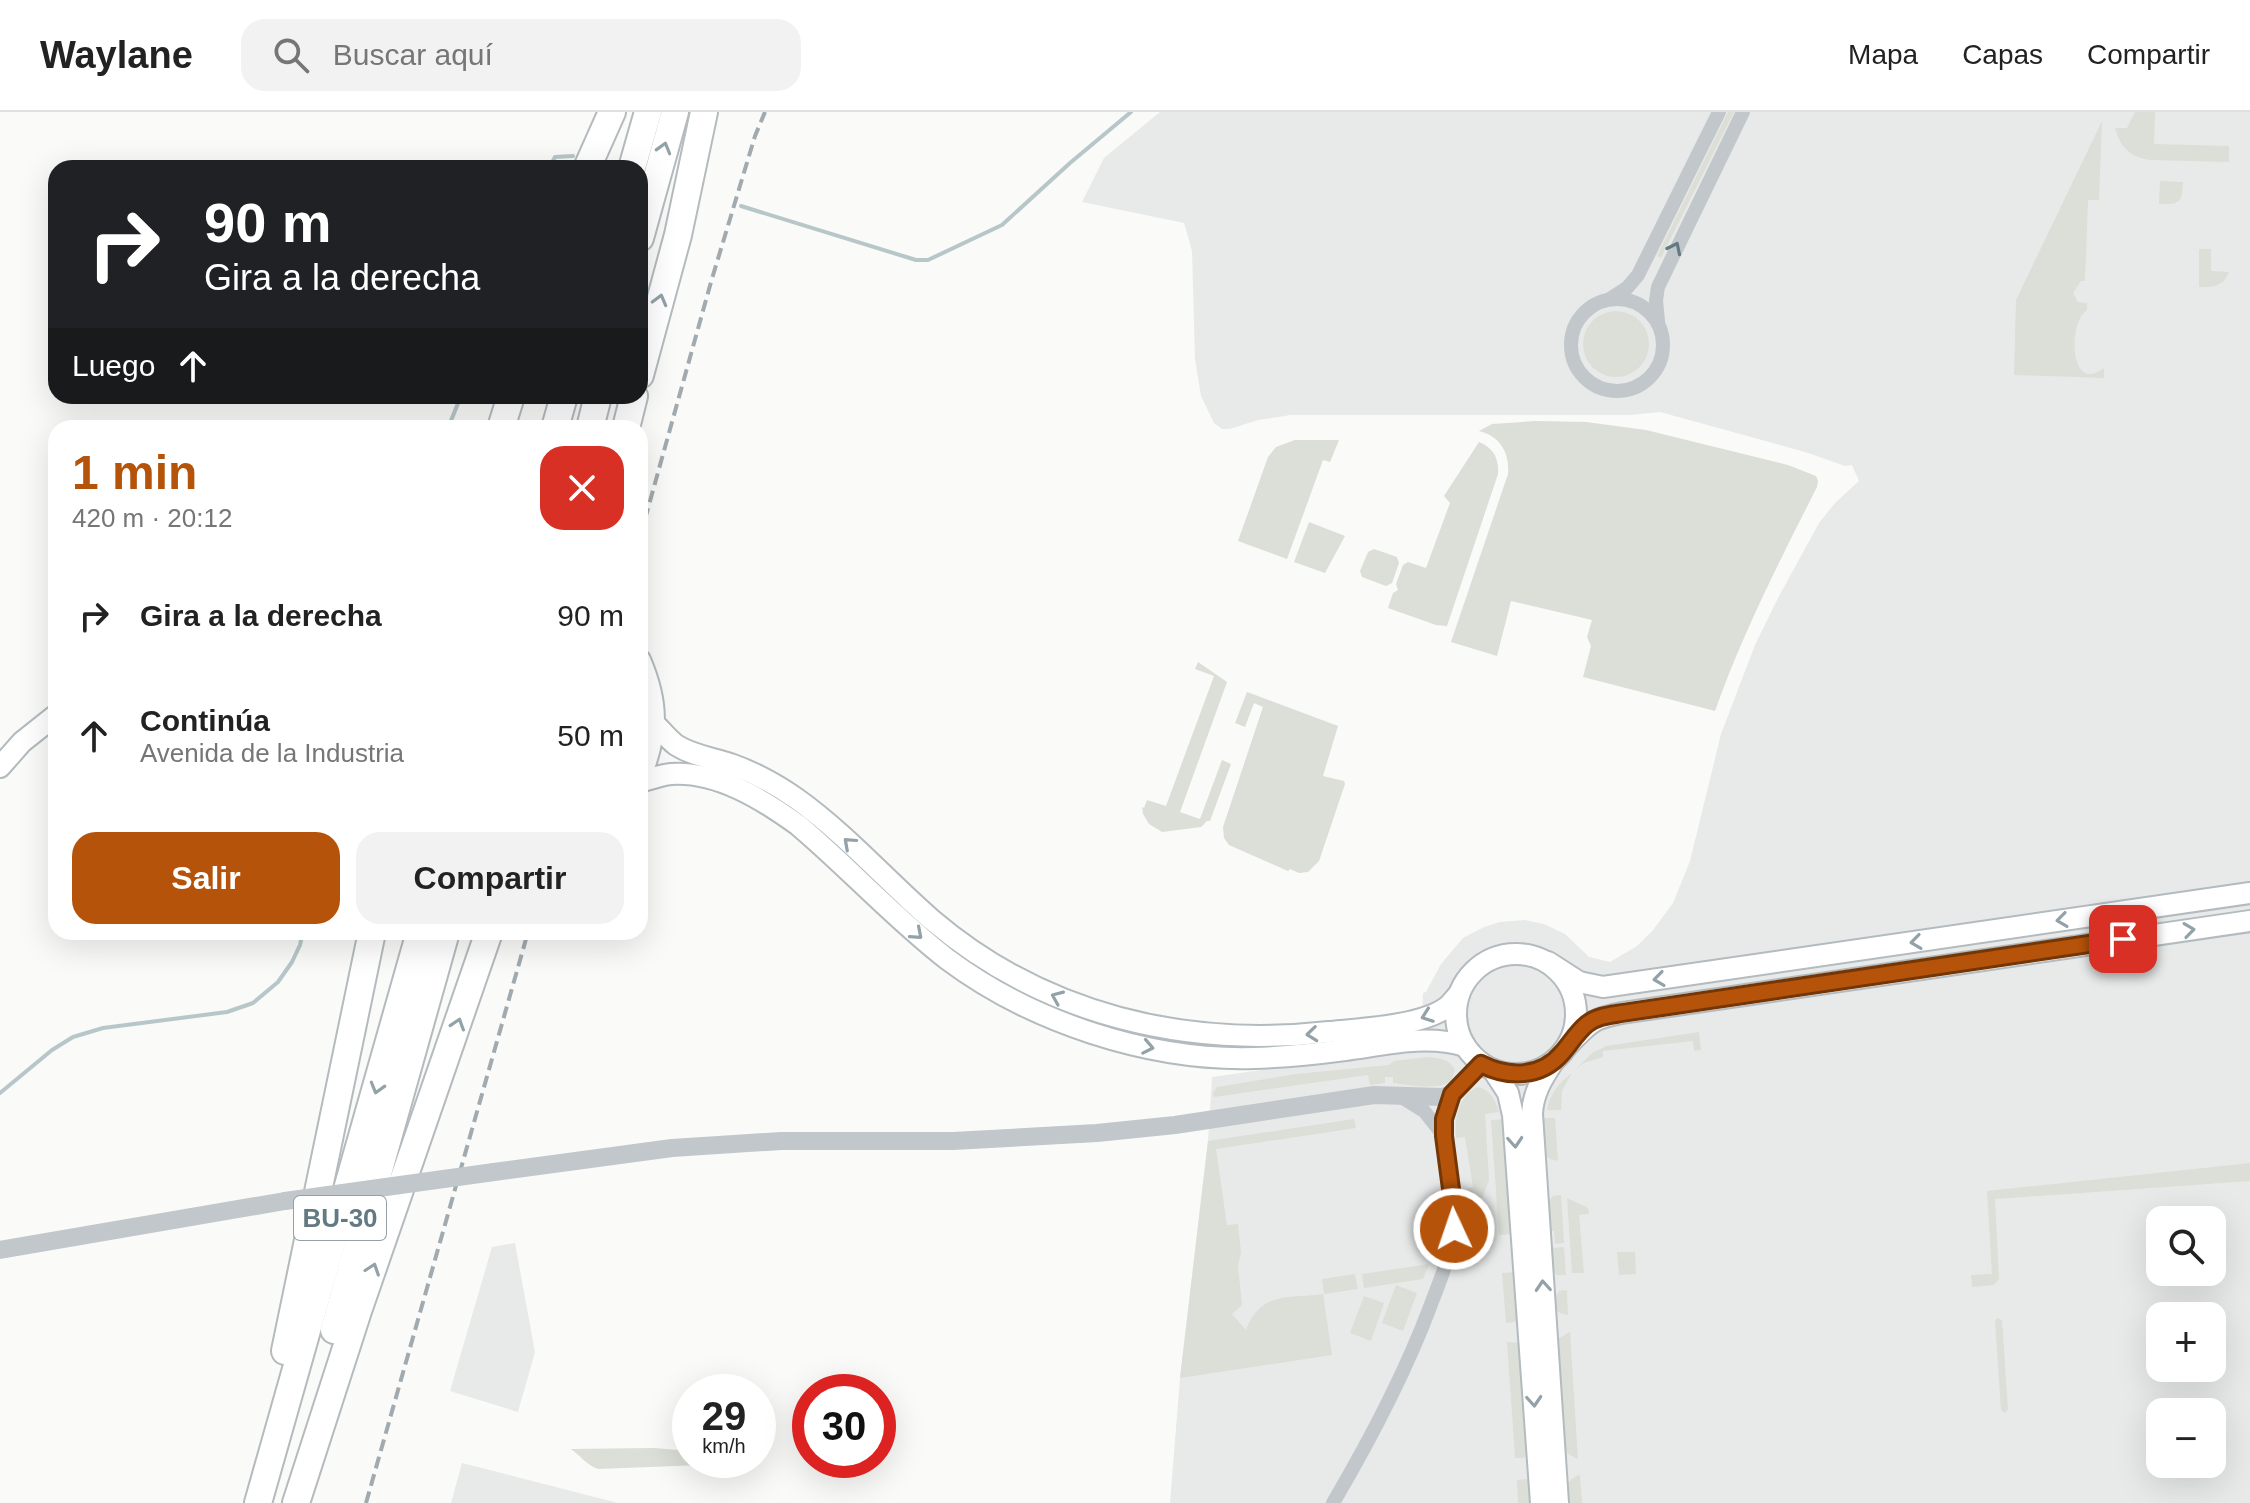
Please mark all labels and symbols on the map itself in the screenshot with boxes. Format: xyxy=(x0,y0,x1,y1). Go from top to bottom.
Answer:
one-way arrow xyxy=(655,142,671,155)
one-way arrow xyxy=(1666,241,1681,256)
one-way arrow xyxy=(651,294,668,308)
one-way arrow xyxy=(844,839,859,853)
pin xyxy=(2089,905,2157,973)
one-way arrow xyxy=(2055,911,2069,928)
one-way arrow xyxy=(2183,922,2196,939)
one-way arrow xyxy=(908,924,922,939)
one-way arrow xyxy=(1909,933,1923,950)
one-way arrow xyxy=(1652,970,1665,987)
one-way arrow xyxy=(1051,990,1065,1006)
one-way arrow xyxy=(1421,1006,1435,1022)
one-way arrow xyxy=(448,1017,464,1031)
one-way arrow xyxy=(1305,1026,1318,1043)
one-way arrow xyxy=(1140,1038,1154,1055)
one-way arrow xyxy=(370,1081,386,1094)
one-way arrow xyxy=(1506,1136,1523,1149)
position arrow xyxy=(1412,1187,1496,1271)
road number: BU-30 xyxy=(294,1196,386,1240)
one-way arrow xyxy=(363,1263,379,1277)
one-way arrow xyxy=(1535,1279,1552,1292)
speed limit sign: 30 xyxy=(792,1374,896,1478)
one-way arrow xyxy=(1525,1395,1542,1408)

